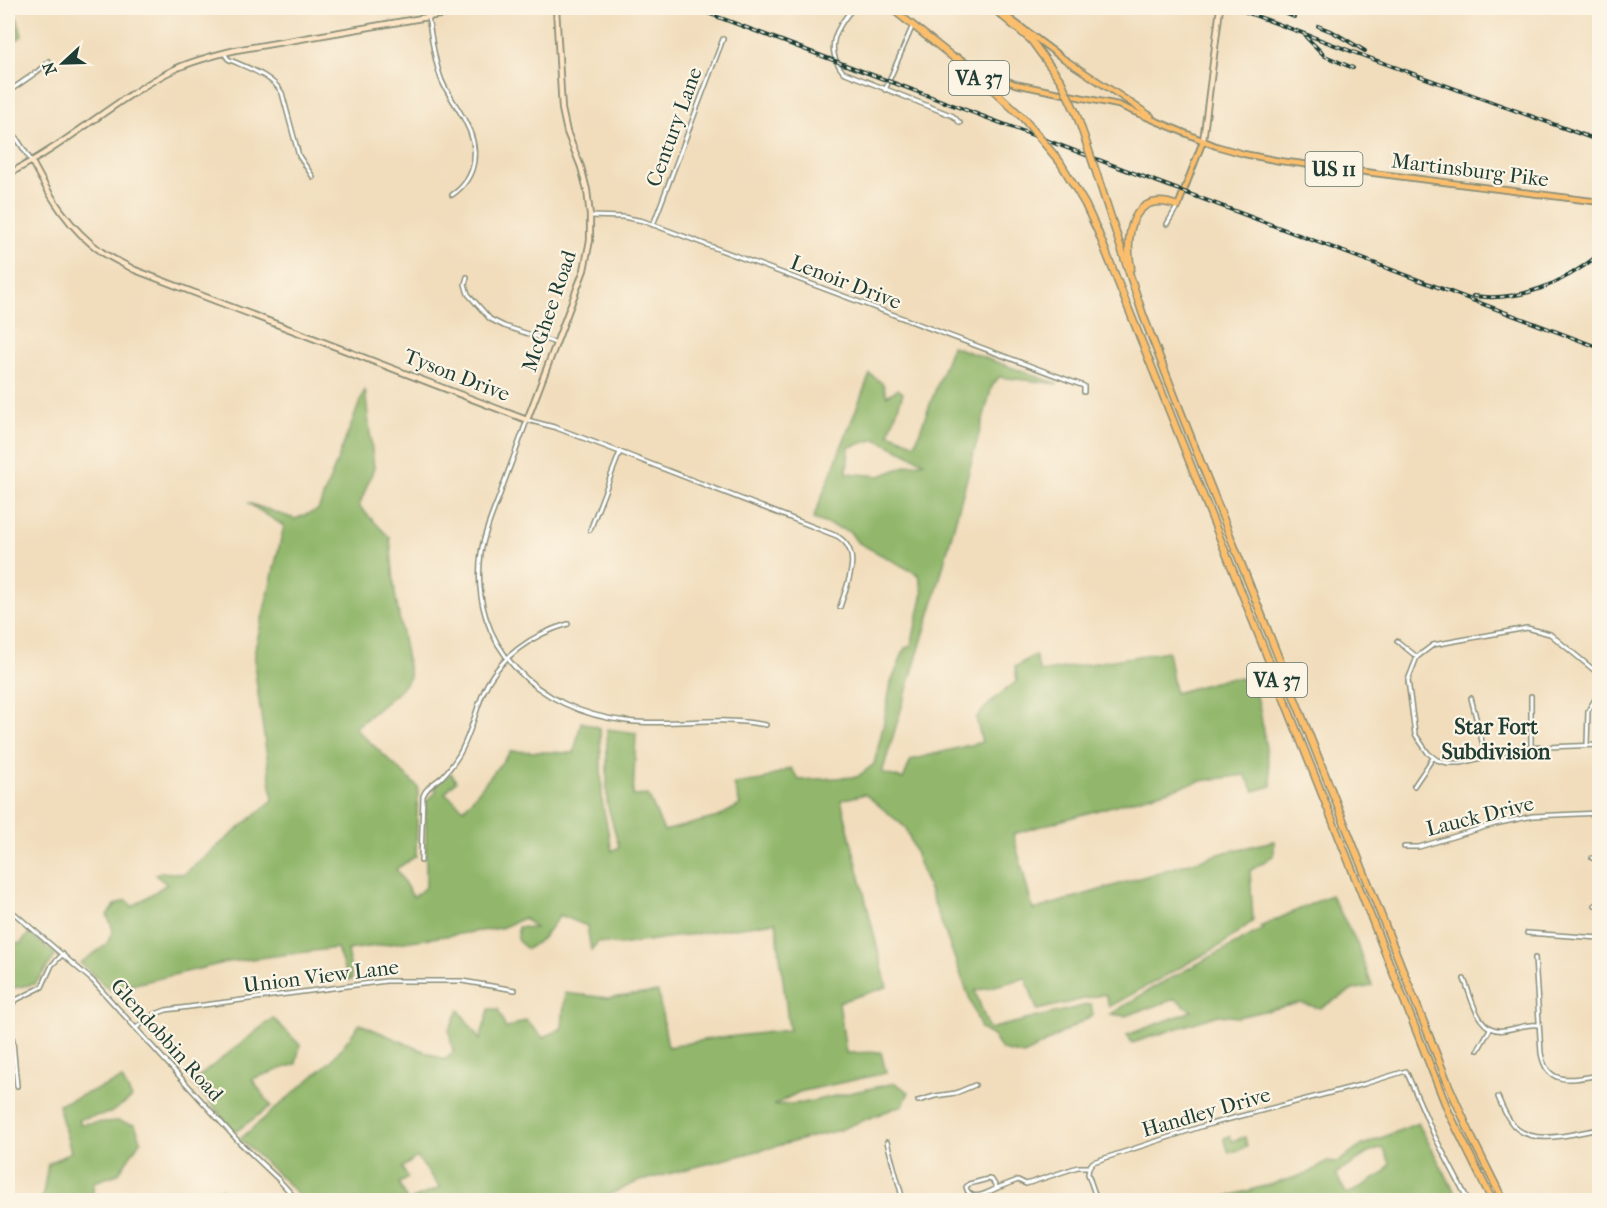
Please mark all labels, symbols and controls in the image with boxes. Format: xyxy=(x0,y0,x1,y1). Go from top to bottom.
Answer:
north arrow xyxy=(33,33,93,93)
text: N xyxy=(38,58,61,78)
road number: VA 37 xyxy=(949,61,1009,95)
street label: Century Lane xyxy=(641,64,707,190)
street label: Martinsburg Pike xyxy=(1390,148,1550,192)
road number: US 11 xyxy=(1306,152,1362,186)
street label: McGhee Road xyxy=(517,247,581,375)
street label: Lenoir Drive xyxy=(787,250,905,314)
street label: Tyson Drive xyxy=(401,344,513,406)
road number: VA 37 xyxy=(1247,663,1307,697)
district label: Star Fort Subdivision xyxy=(1441,714,1551,765)
street label: Lauck Drive xyxy=(1424,791,1536,841)
street label: Union View Lane xyxy=(242,955,400,997)
street label: Glendobbin Road xyxy=(106,974,229,1107)
street label: Handley Drive xyxy=(1139,1082,1273,1142)

